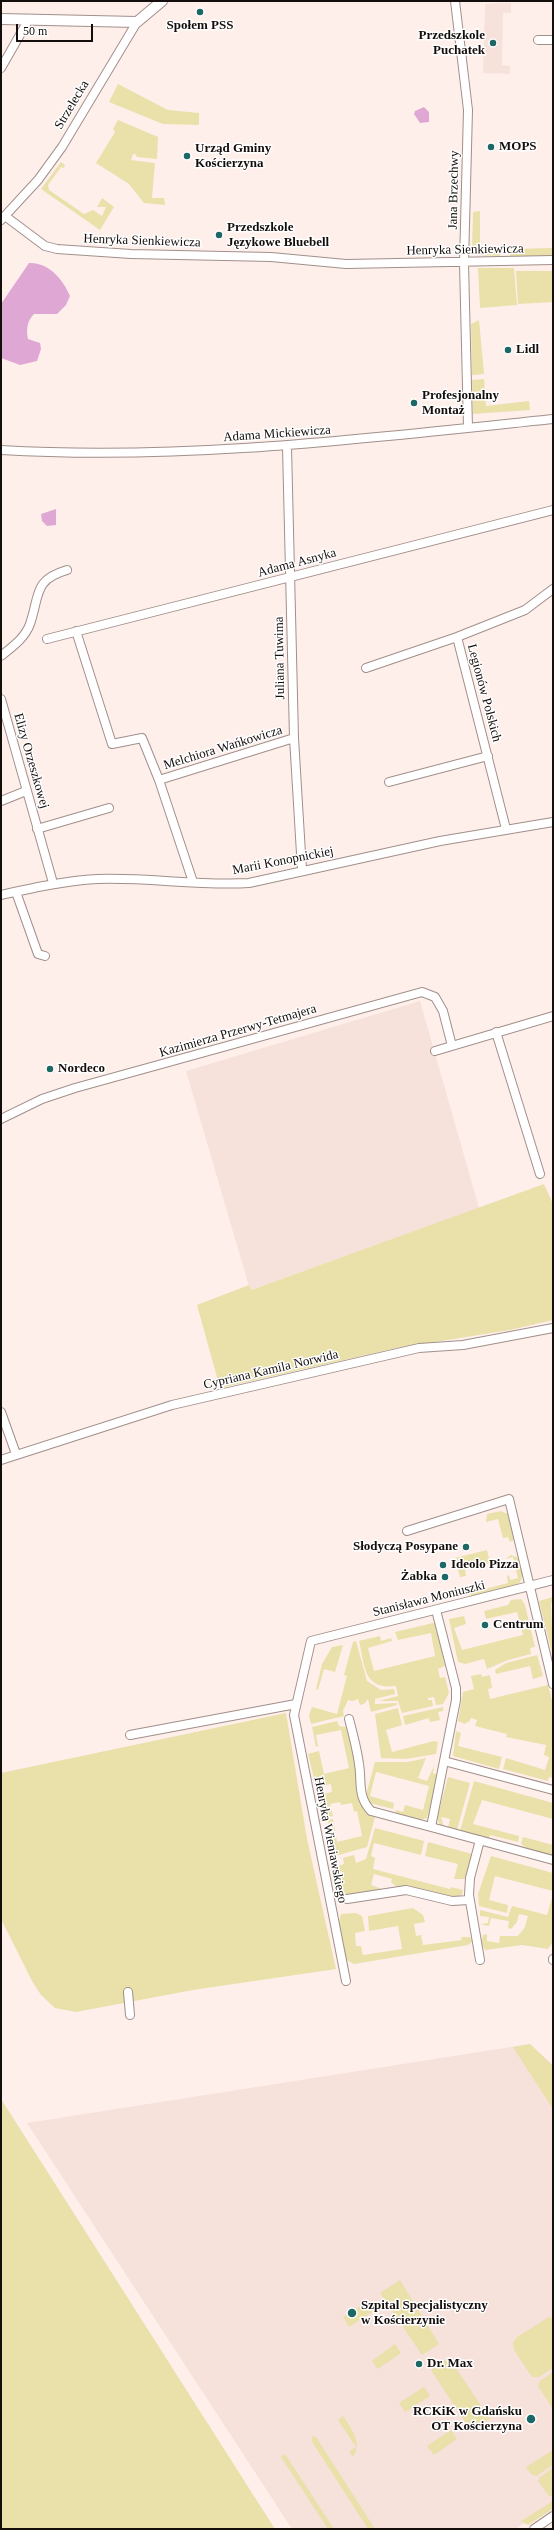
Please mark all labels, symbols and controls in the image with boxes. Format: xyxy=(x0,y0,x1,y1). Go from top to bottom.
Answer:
marker: Społem PSS xyxy=(195,7,205,17)
scale bar xyxy=(18,16,95,42)
place label: Społem PSS xyxy=(167,18,233,34)
text: 50 m xyxy=(23,24,47,38)
place label: Przedszkole Puchatek xyxy=(419,28,485,59)
marker: Przedszkole Puchatek xyxy=(488,38,498,48)
street label: Strzelecka xyxy=(51,78,93,132)
place label: MOPS xyxy=(499,139,537,155)
place label: Urząd Gminy Kościerzyna xyxy=(195,141,271,172)
marker: MOPS xyxy=(486,142,496,152)
street label: Jana Brzechwy xyxy=(446,150,462,230)
marker: Urząd Gminy Kościerzyna xyxy=(182,151,192,161)
place label: Przedszkole Językowe Bluebell xyxy=(227,220,329,251)
marker: Przedszkole Językowe Bluebell xyxy=(214,230,224,240)
street label: Henryka Sienkiewicza xyxy=(83,231,201,251)
street label: Henryka Sienkiewicza xyxy=(406,241,524,259)
place label: Lidl xyxy=(516,342,539,358)
marker: Lidl xyxy=(503,345,513,355)
place label: Profesjonalny Montaż xyxy=(422,388,499,419)
marker: Profesjonalny Montaż xyxy=(409,398,419,408)
street label: Adama Mickiewicza xyxy=(223,422,331,446)
street label: Adama Asnyka xyxy=(256,545,338,581)
street label: Juliana Tuwima xyxy=(271,616,289,700)
street label: Legionów Polskich xyxy=(463,642,505,744)
street label: Elizy Orzeszkowej xyxy=(10,711,52,811)
street label: Melchiora Wańkowicza xyxy=(162,722,284,774)
street label: Marii Konopnickiej xyxy=(231,844,335,878)
street label: Kazimierza Przerwy-Tetmajera xyxy=(158,1001,318,1061)
place label: Nordeco xyxy=(58,1061,105,1077)
marker: Nordeco xyxy=(45,1064,55,1074)
street label: Cypriana Kamila Norwida xyxy=(202,1347,340,1393)
place label: Słodyczą Posypane xyxy=(353,1539,458,1555)
marker: Słodyczą Posypane xyxy=(461,1542,471,1552)
place label: Ideolo Pizza xyxy=(451,1557,519,1573)
marker: Ideolo Pizza xyxy=(438,1560,448,1570)
place label: Żabka xyxy=(401,1569,437,1585)
marker: Żabka xyxy=(440,1572,450,1582)
street label: Stanisława Moniuszki xyxy=(371,1577,487,1621)
place label: Centrum xyxy=(493,1617,544,1633)
marker: Centrum xyxy=(480,1620,490,1630)
street label: Henryka Wieniawskiego xyxy=(310,1776,350,1904)
place label: Szpital Specjalistyczny w Kościerzynie xyxy=(361,2298,488,2329)
marker: Szpital Specjalistyczny w Kościerzynie xyxy=(346,2307,358,2319)
place label: Dr. Max xyxy=(427,2356,473,2372)
marker: Dr. Max xyxy=(414,2359,424,2369)
place label: RCKiK w Gdańsku OT Kościerzyna xyxy=(413,2404,522,2435)
marker: RCKiK w Gdańsku OT Kościerzyna xyxy=(525,2413,537,2425)

